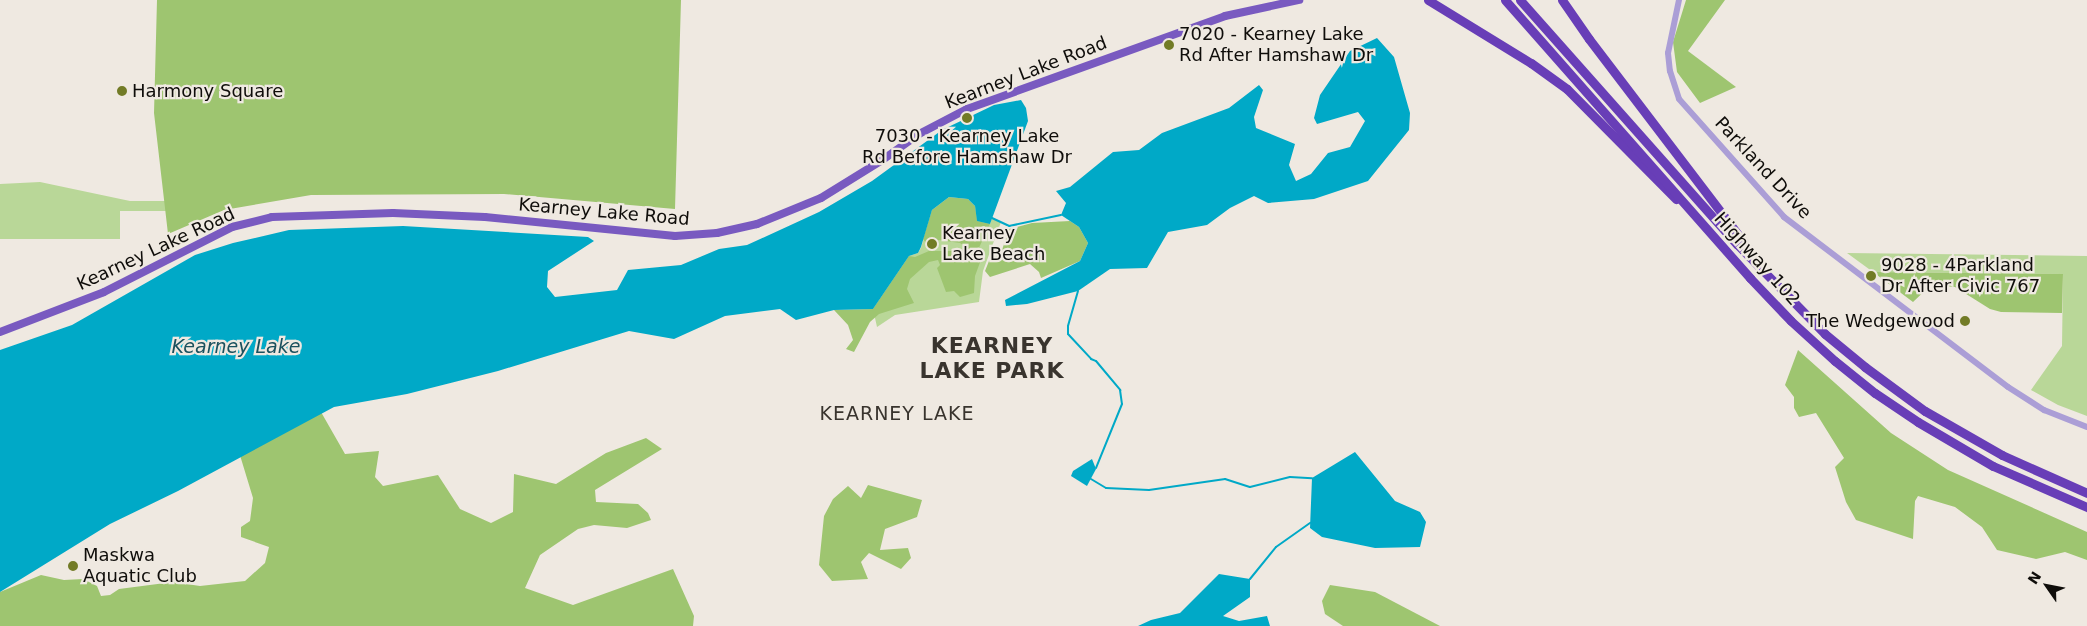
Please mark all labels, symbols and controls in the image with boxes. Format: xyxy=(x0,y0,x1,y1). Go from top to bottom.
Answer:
place label: 7020 - Kearney Lake Rd After Hamshaw Dr xyxy=(1179,24,1373,66)
street label: Kearney Lake Road xyxy=(942,32,1110,114)
marker: 7020 - Kearney Lake Rd After Hamshaw Dr xyxy=(1163,39,1175,51)
place label: Harmony Square xyxy=(132,80,283,102)
marker: Harmony Square xyxy=(116,85,128,97)
marker: 7030 - Kearney Lake Rd Before Hamshaw Dr xyxy=(961,112,973,124)
street label: Parkland Drive xyxy=(1710,113,1816,223)
place label: 7030 - Kearney Lake Rd Before Hamshaw Dr xyxy=(862,126,1072,168)
street label: Kearney Lake Road xyxy=(518,194,690,230)
street label: Kearney Lake Road xyxy=(74,203,238,295)
street label: Highway 102 xyxy=(1710,208,1804,310)
place label: Kearney Lake Beach xyxy=(942,223,1045,266)
marker: Kearney Lake Beach xyxy=(926,238,938,250)
place label: 9028 - 4Parkland Dr After Civic 767 xyxy=(1881,255,2040,298)
marker: 9028 - 4Parkland Dr After Civic 767 xyxy=(1865,270,1877,282)
place label: The Wedgewood xyxy=(1806,310,1955,332)
marker: The Wedgewood xyxy=(1959,315,1971,327)
district label: KEARNEY LAKE PARK xyxy=(918,332,1066,384)
water label: Kearney Lake xyxy=(172,336,300,358)
district label: KEARNEY LAKE xyxy=(818,403,976,425)
place label: Maskwa Aquatic Club xyxy=(83,545,197,588)
marker: Maskwa Aquatic Club xyxy=(67,560,79,572)
north arrow xyxy=(2022,561,2072,611)
text: N xyxy=(2025,569,2044,587)

